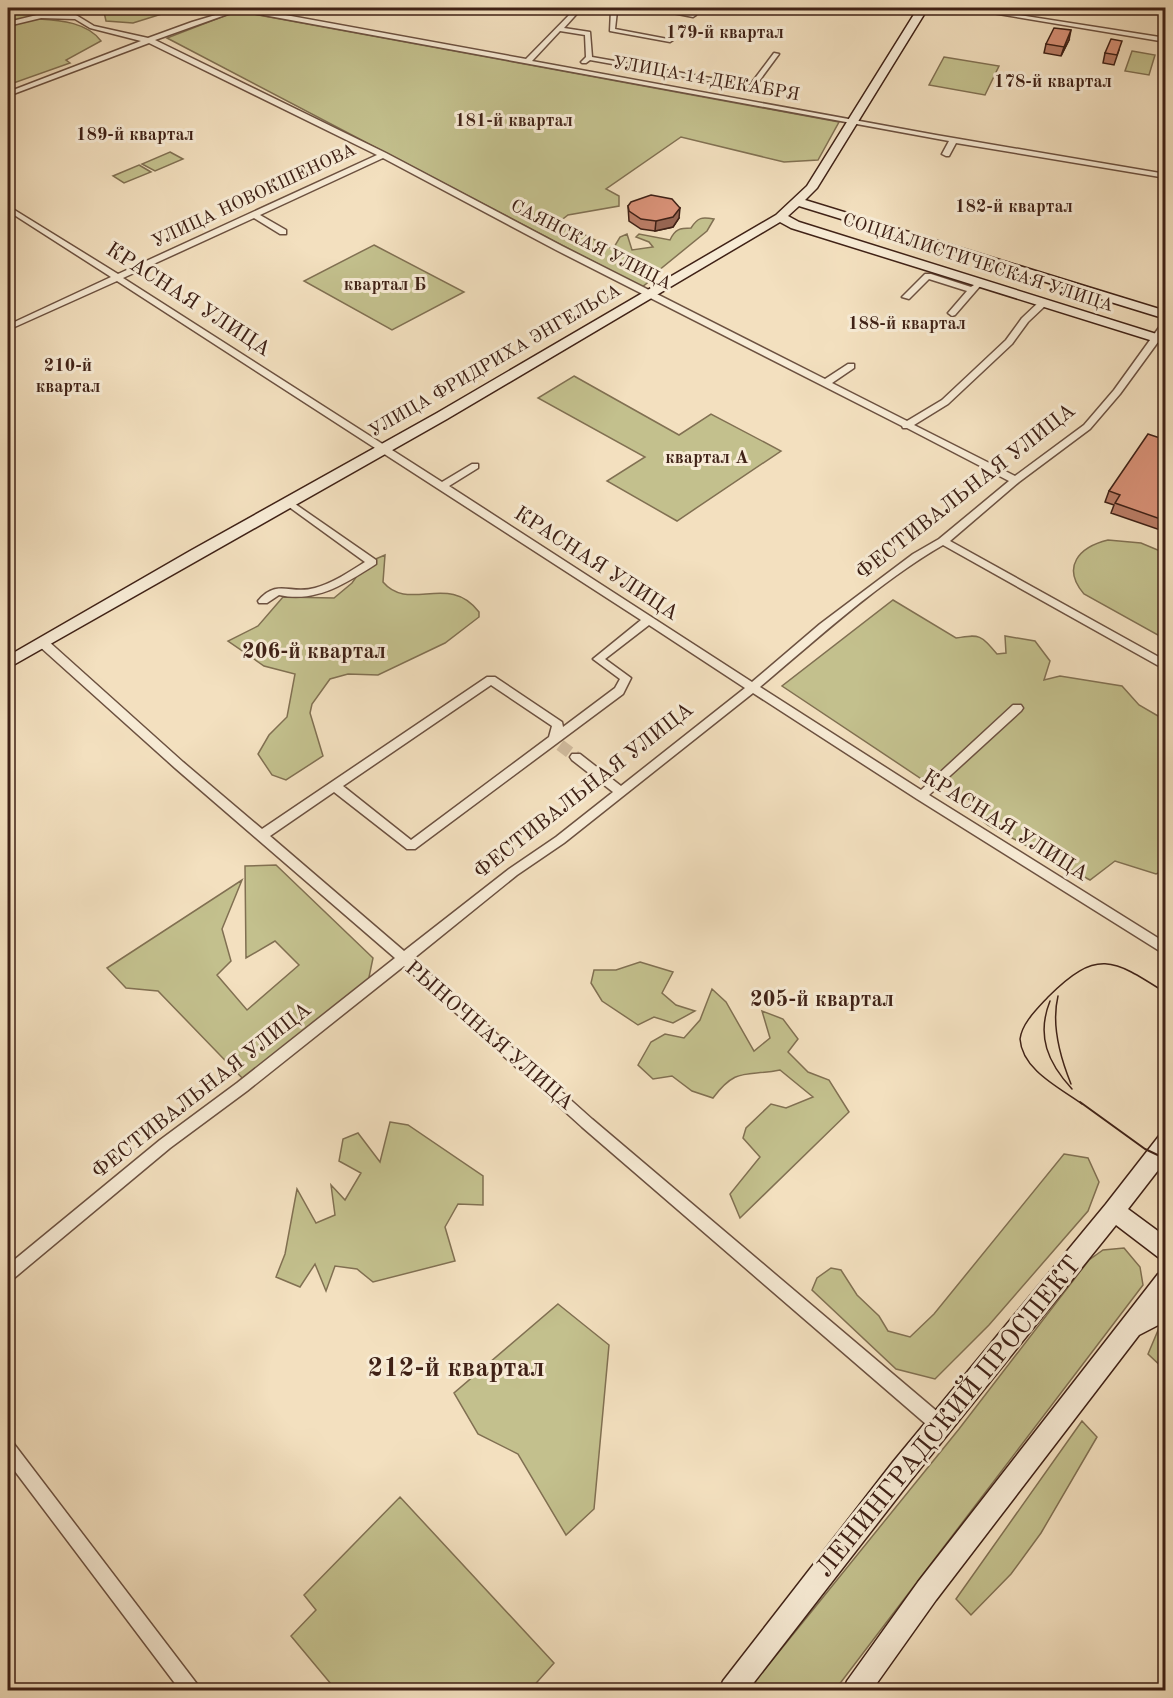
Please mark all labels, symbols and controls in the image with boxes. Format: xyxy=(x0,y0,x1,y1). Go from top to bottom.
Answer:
district label: 179-й квартал xyxy=(666,24,784,42)
street label: УЛИЦА 14 ДЕКАБРЯ xyxy=(611,54,801,104)
district label: 178-й квартал xyxy=(994,73,1112,91)
district label: 181-й квартал xyxy=(455,112,573,130)
district label: 189-й квартал xyxy=(76,126,194,144)
street label: УЛИЦА НОВОКШЕНОВА xyxy=(149,141,359,251)
street label: САЯНСКАЯ УЛИЦА xyxy=(508,197,675,293)
district label: 182-й квартал xyxy=(955,198,1073,216)
street label: СОЦИАЛИСТИЧЕСКАЯ УЛИЦА xyxy=(840,211,1116,315)
street label: КРАСНАЯ УЛИЦА xyxy=(102,239,274,361)
district label: квартал Б xyxy=(344,276,426,294)
street label: УЛИЦА ФРИДРИХА ЭНГЕЛЬСА xyxy=(366,281,624,441)
district label: 188-й квартал xyxy=(848,315,966,333)
district label: 210-й квартал xyxy=(36,357,100,396)
street label: ФЕСТИВАЛЬНАЯ УЛИЦА xyxy=(852,400,1080,584)
district label: квартал А xyxy=(665,449,749,467)
street label: КРАСНАЯ УЛИЦА xyxy=(510,503,682,625)
district label: 206-й квартал xyxy=(242,641,386,663)
street label: ФЕСТИВАЛЬНАЯ УЛИЦА xyxy=(470,699,698,883)
street label: КРАСНАЯ УЛИЦА xyxy=(918,766,1092,886)
street label: РЫНОЧНАЯ УЛИЦА xyxy=(401,957,577,1115)
district label: 205-й квартал xyxy=(750,989,894,1011)
street label: ФЕСТИВАЛЬНАЯ УЛИЦА xyxy=(88,999,316,1183)
street label: ЛЕНИНГРАДСКИЙ ПРОСПЕКТ xyxy=(808,1249,1086,1582)
district label: 212-й квартал xyxy=(368,1355,544,1382)

